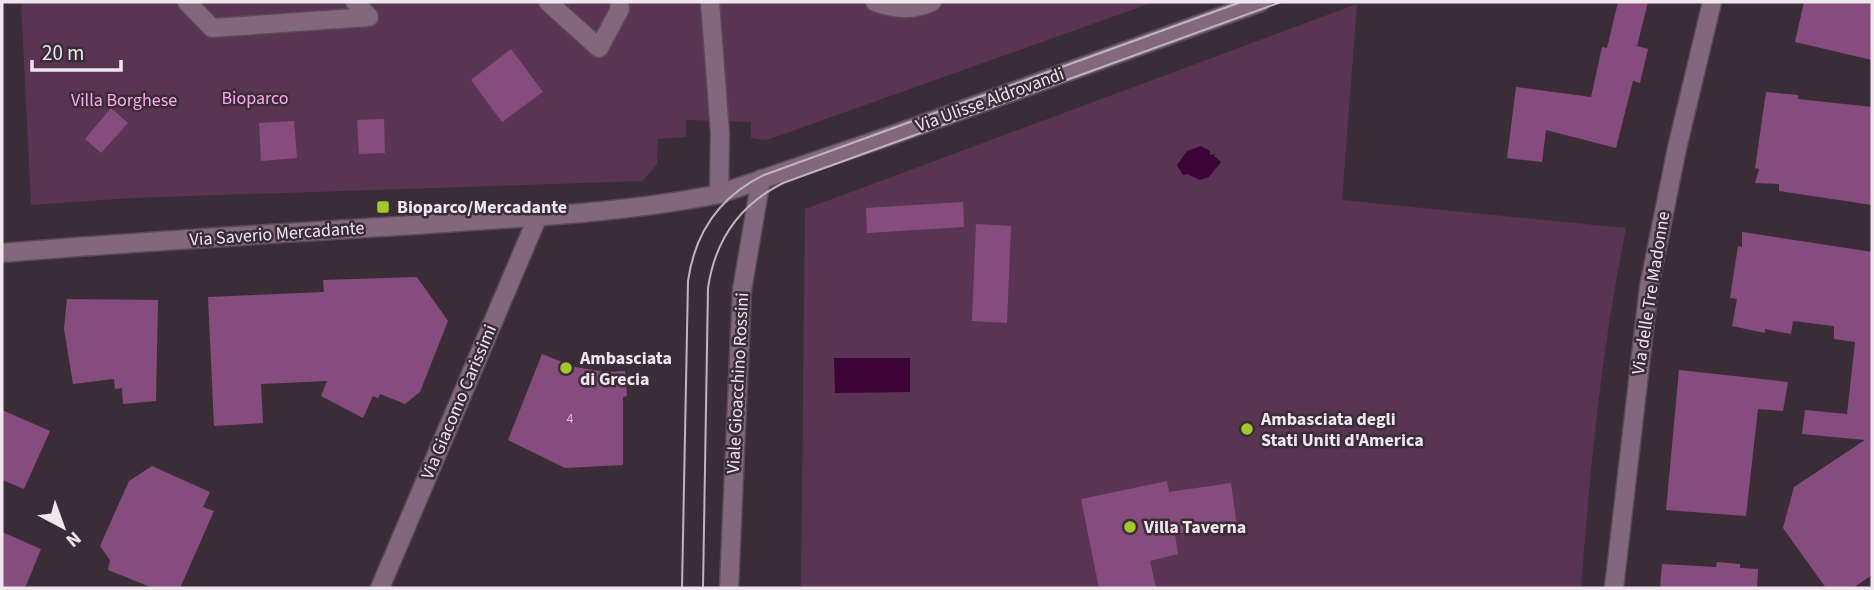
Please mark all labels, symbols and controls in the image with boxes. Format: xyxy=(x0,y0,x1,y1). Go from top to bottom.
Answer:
scale bar xyxy=(32,28,121,72)
text: 20 m xyxy=(42,38,84,68)
street label: Via Ulisse Aldrovandi xyxy=(912,62,1068,138)
park label: Bioparco xyxy=(221,86,289,111)
park label: Villa Borghese xyxy=(71,88,177,113)
place label: Bioparco/Mercadante xyxy=(397,195,567,220)
marker: Bioparco/Mercadante xyxy=(375,199,391,215)
street label: Via delle Tre Madonne xyxy=(1626,210,1676,376)
street label: Via Saverio Mercadante xyxy=(189,215,365,253)
street label: Viale Gioacchino Rossini xyxy=(721,292,755,474)
street label: Via Giacomo Carissimi xyxy=(415,321,503,483)
place label: Ambasciata di Grecia xyxy=(579,346,672,392)
marker: Ambasciata di Grecia xyxy=(558,360,574,376)
place label: Ambasciata degli Stati Uniti d'America xyxy=(1260,407,1424,453)
house number: 4 xyxy=(567,409,574,429)
marker: Ambasciata degli Stati Uniti d'America xyxy=(1239,421,1255,437)
north arrow xyxy=(28,492,98,562)
place label: Villa Taverna xyxy=(1143,515,1246,540)
marker: Villa Taverna xyxy=(1122,519,1138,535)
text: N xyxy=(60,524,87,553)

